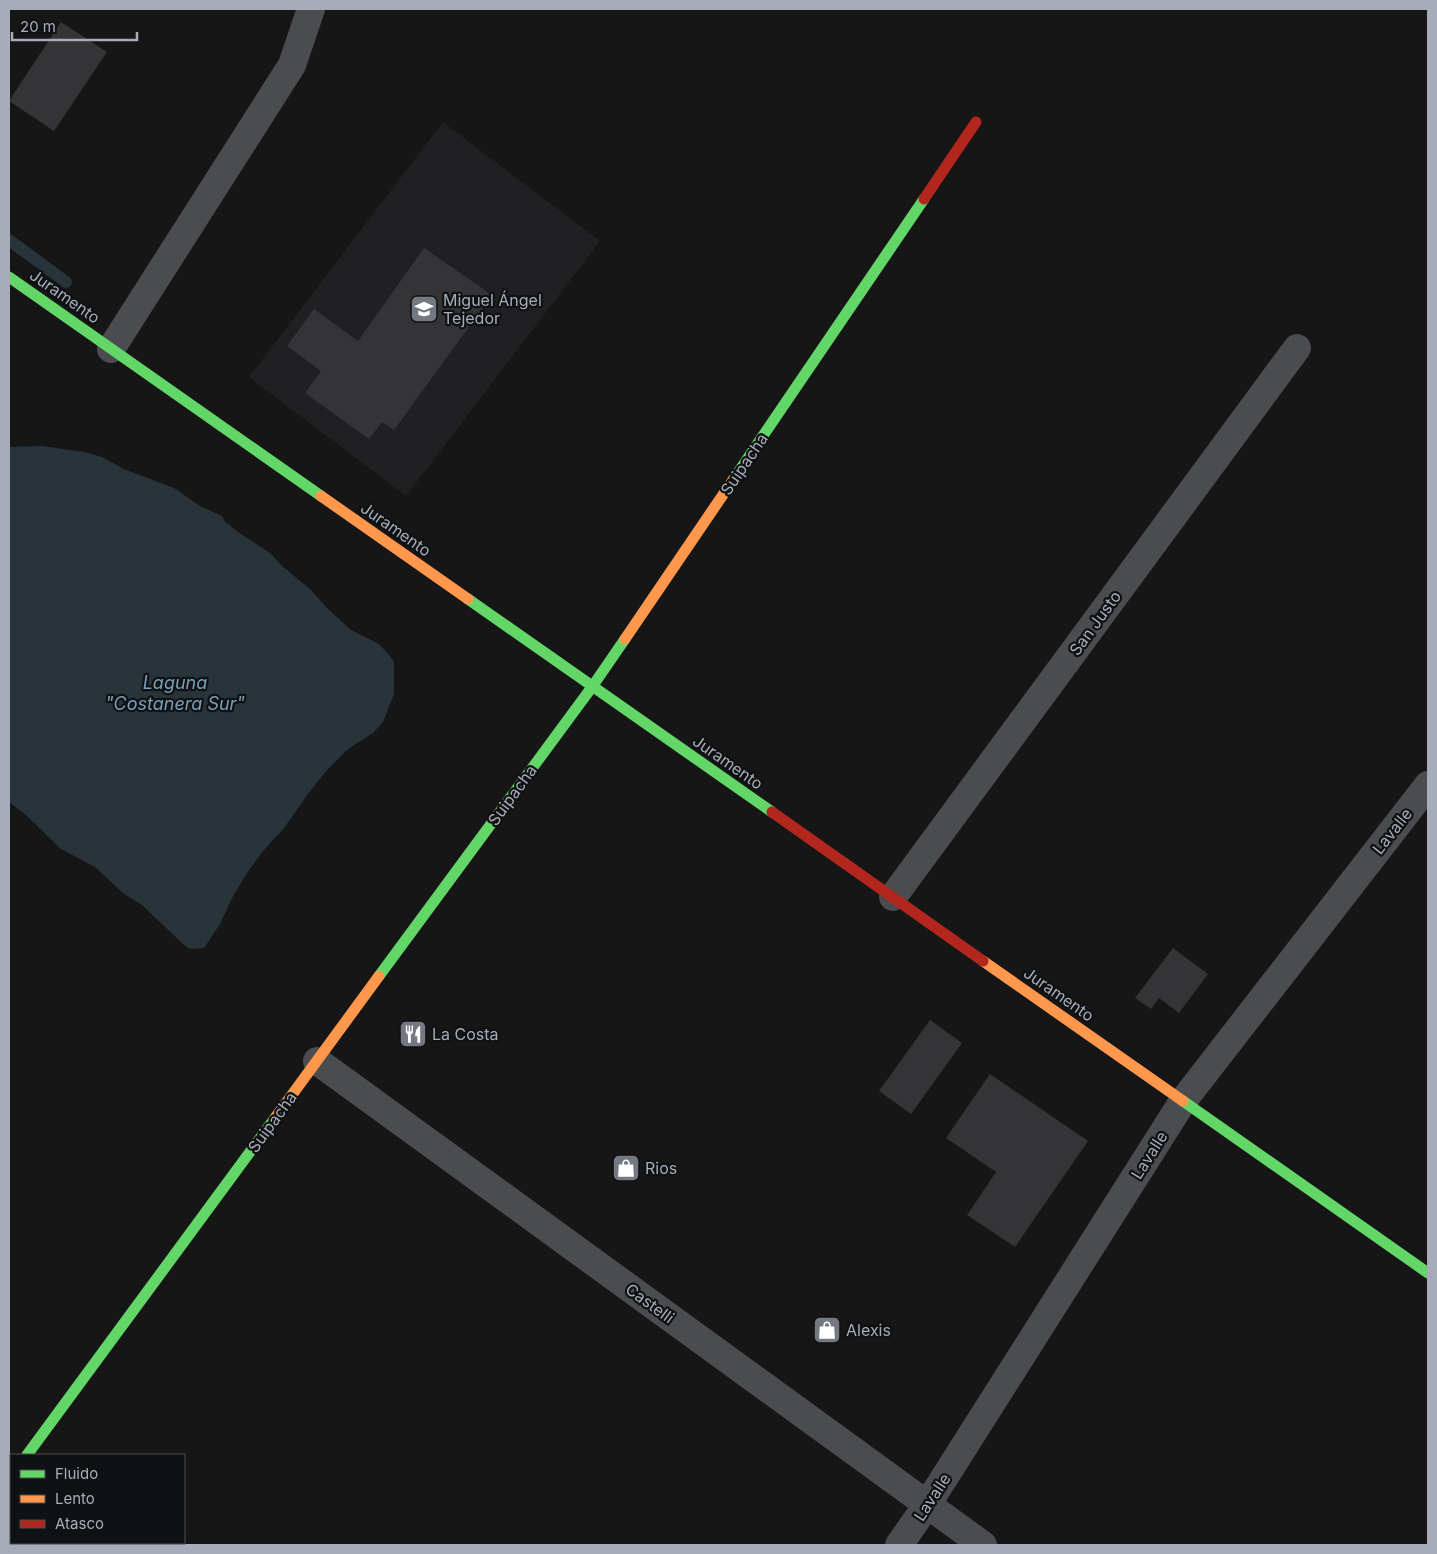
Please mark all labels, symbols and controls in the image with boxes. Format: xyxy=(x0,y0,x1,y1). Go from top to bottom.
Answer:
scale bar xyxy=(12,10,138,42)
text: 20 m xyxy=(20,17,56,36)
street label: Juramento xyxy=(26,265,104,327)
place label: Miguel Ángel Tejedor xyxy=(443,290,542,328)
school or university icon: Miguel Ángel Tejedor xyxy=(409,294,439,324)
street label: Suipacha xyxy=(716,429,772,499)
street label: Juramento xyxy=(357,498,435,560)
street label: San Justo xyxy=(1065,587,1125,659)
water label: Laguna "Costanera Sur" xyxy=(105,672,245,714)
street label: Juramento xyxy=(689,731,767,793)
street label: Suipacha xyxy=(483,761,541,829)
street label: Lavalle xyxy=(1368,804,1416,858)
street label: Juramento xyxy=(1020,963,1098,1025)
restaurant icon: La Costa xyxy=(398,1019,428,1049)
place label: La Costa xyxy=(432,1024,499,1044)
street label: Suipacha xyxy=(243,1088,301,1156)
street label: Lavalle xyxy=(1127,1127,1171,1183)
shop icon: Rios xyxy=(611,1153,641,1183)
place label: Rios xyxy=(645,1158,677,1178)
street label: Castelli xyxy=(622,1279,678,1327)
shop icon: Alexis xyxy=(812,1315,842,1345)
place label: Alexis xyxy=(846,1320,891,1340)
legend xyxy=(10,1454,185,1544)
text: Fluido xyxy=(55,1464,98,1483)
street label: Lavalle xyxy=(909,1469,955,1525)
text: Lento xyxy=(55,1489,95,1508)
text: Atasco xyxy=(55,1514,104,1533)

